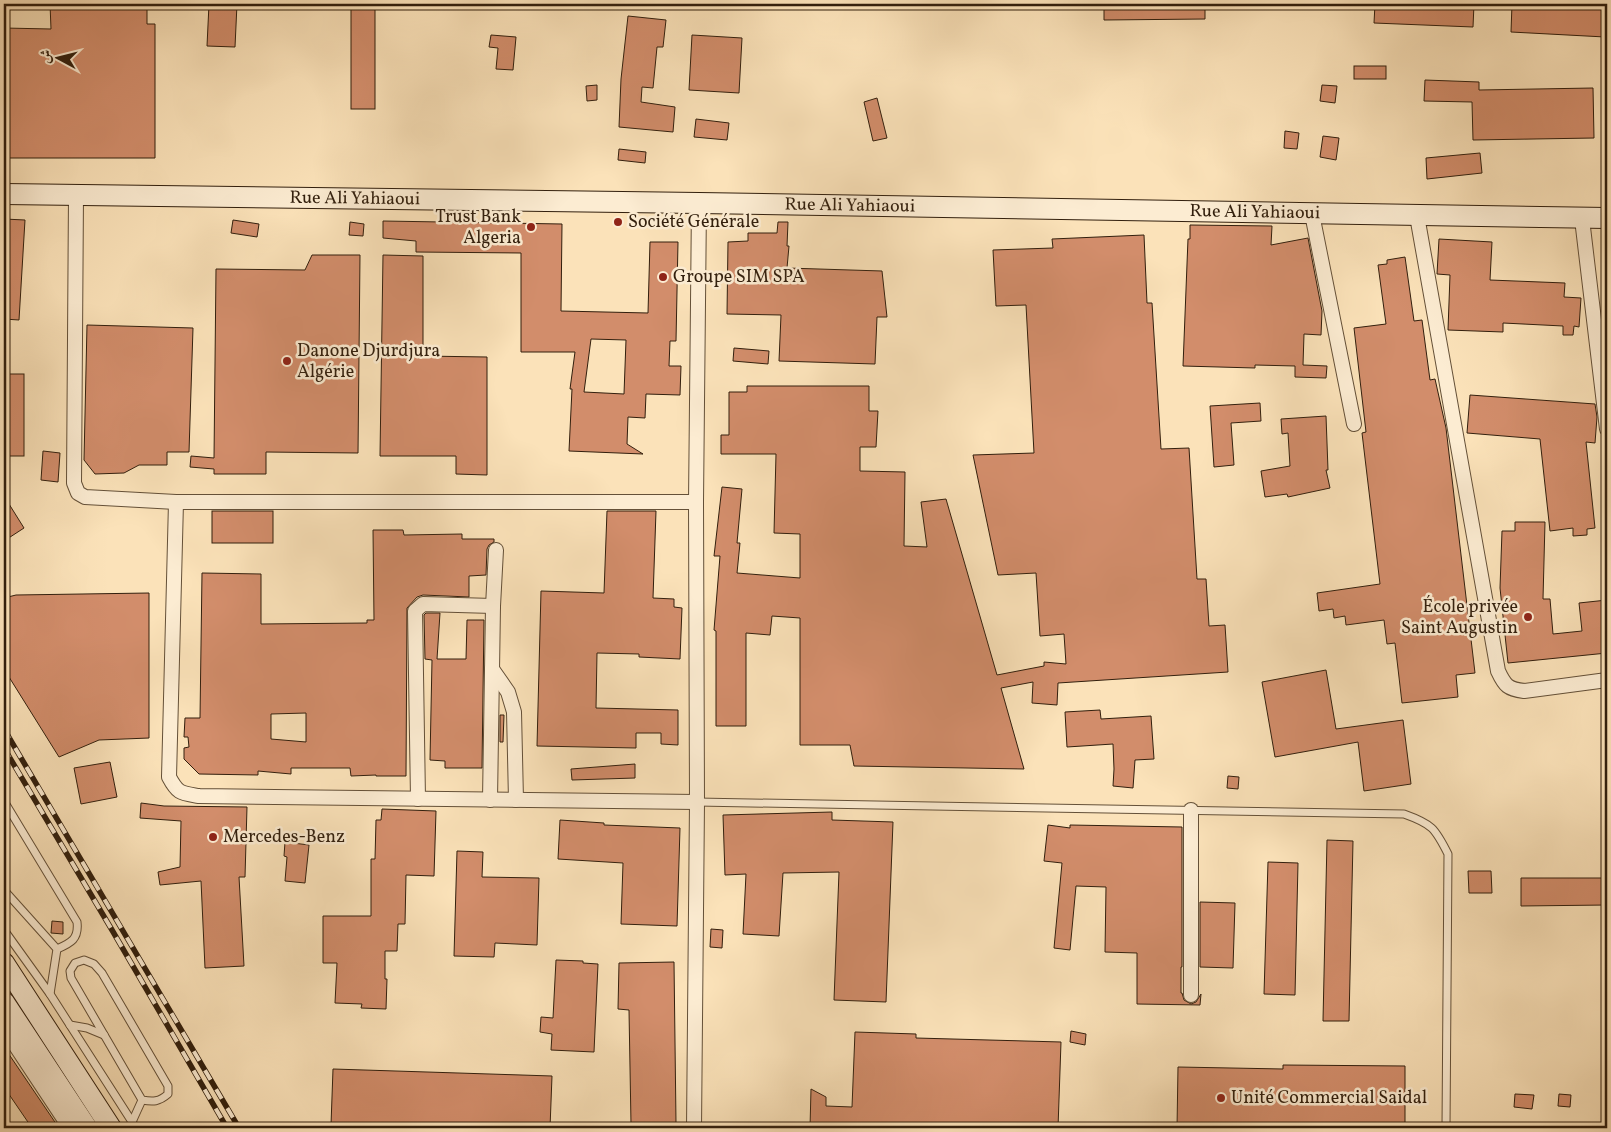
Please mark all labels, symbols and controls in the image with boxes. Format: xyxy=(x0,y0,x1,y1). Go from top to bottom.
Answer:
north arrow xyxy=(32,32,82,82)
text: ش xyxy=(36,48,57,65)
street label: Rue Ali Yahiaoui xyxy=(290,185,420,212)
street label: Rue Ali Yahiaoui xyxy=(784,192,915,219)
street label: Rue Ali Yahiaoui xyxy=(1189,199,1320,226)
place label: Trust Bank Algeria xyxy=(435,205,521,251)
place label: Société Générale xyxy=(628,210,759,235)
marker: Société Générale xyxy=(612,216,624,228)
marker: Trust Bank Algeria xyxy=(525,221,537,233)
place label: Groupe SIM SPA xyxy=(673,265,805,290)
marker: Groupe SIM SPA xyxy=(657,271,669,283)
place label: Danone Djurdjura Algérie xyxy=(297,339,440,385)
marker: Danone Djurdjura Algérie xyxy=(281,355,293,367)
place label: École privée Saint Augustin xyxy=(1401,595,1518,641)
marker: École privée Saint Augustin xyxy=(1522,611,1534,623)
place label: Mercedes-Benz xyxy=(223,825,345,850)
marker: Mercedes-Benz xyxy=(207,831,219,843)
place label: Unité Commercial Saidal xyxy=(1231,1086,1427,1111)
marker: Unité Commercial Saidal xyxy=(1215,1092,1227,1104)

